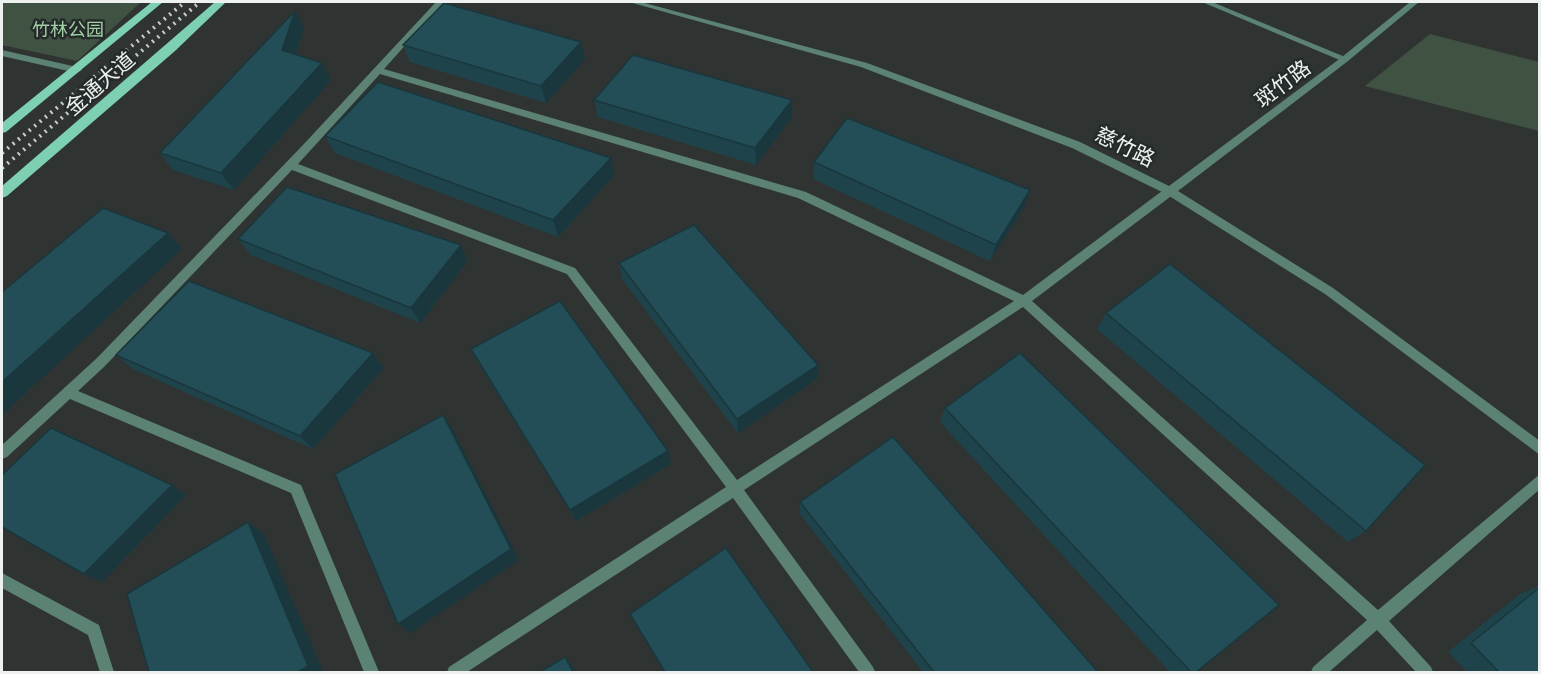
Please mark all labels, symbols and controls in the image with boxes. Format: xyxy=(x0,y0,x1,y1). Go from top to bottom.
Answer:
park label: 竹林公园 xyxy=(32,19,104,41)
street label: 金通大道 xyxy=(60,47,140,121)
street label: 斑竹路 xyxy=(1250,55,1316,113)
street label: 慈竹路 xyxy=(1091,122,1159,172)

